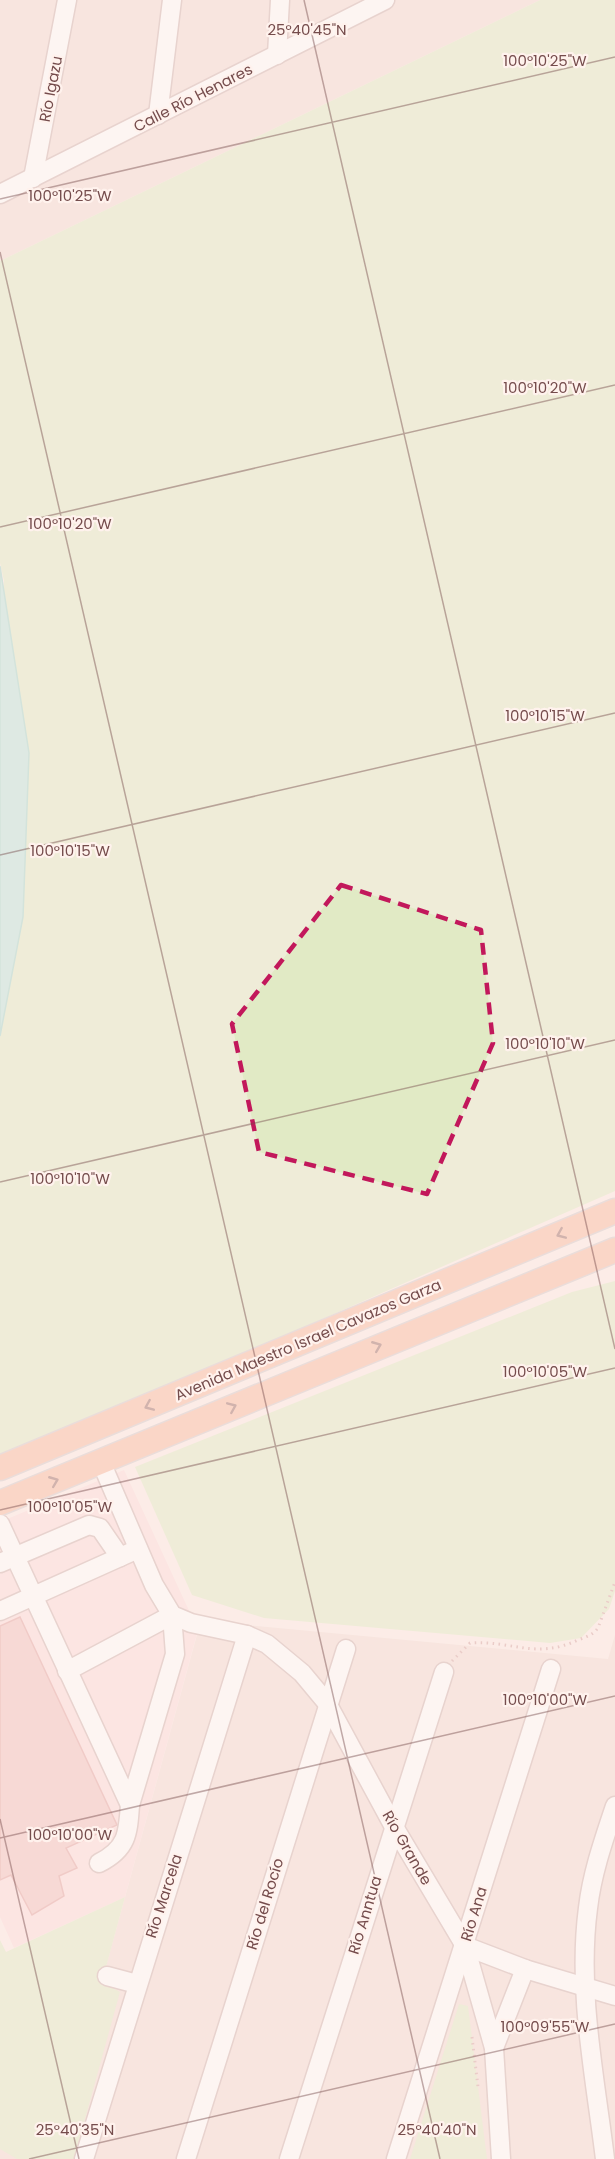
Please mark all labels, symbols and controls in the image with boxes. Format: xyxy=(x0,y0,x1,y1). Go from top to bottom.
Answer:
text: 25°40'45"N xyxy=(267,19,347,40)
text: 100°10'25"W xyxy=(503,50,587,71)
street label: Río Igazu xyxy=(34,54,67,124)
street label: Calle Río Henares xyxy=(130,58,256,137)
text: 100°10'25"W xyxy=(28,185,112,206)
text: 100°10'20"W xyxy=(503,377,587,398)
text: 100°10'20"W xyxy=(28,513,112,534)
text: 100°10'15"W xyxy=(505,705,585,726)
text: 100°10'15"W xyxy=(30,840,110,861)
text: 100°10'10"W xyxy=(505,1033,585,1054)
text: 100°10'10"W xyxy=(30,1168,110,1189)
one-way arrow xyxy=(556,1227,567,1239)
street label: Avenida Maestro Israel Cavazos Garza xyxy=(171,1274,444,1405)
one-way arrow xyxy=(371,1341,382,1353)
text: 100°10'05"W xyxy=(503,1361,587,1382)
one-way arrow xyxy=(144,1399,155,1411)
one-way arrow xyxy=(226,1402,237,1414)
one-way arrow xyxy=(48,1476,59,1488)
text: 100°10'05"W xyxy=(28,1496,112,1517)
text: 100°10'00"W xyxy=(503,1689,587,1710)
street label: Río Grande xyxy=(378,1807,437,1889)
text: 100°10'00"W xyxy=(28,1824,112,1845)
street label: Río Marcela xyxy=(140,1851,187,1941)
street label: Río del Rocío xyxy=(241,1856,288,1952)
street label: Río Anntua xyxy=(343,1873,386,1957)
street label: Río Ana xyxy=(455,1884,492,1944)
text: 100°09'55"W xyxy=(501,2016,590,2037)
text: 25°40'35"N xyxy=(36,2119,114,2140)
text: 25°40'40"N xyxy=(397,2119,477,2140)

